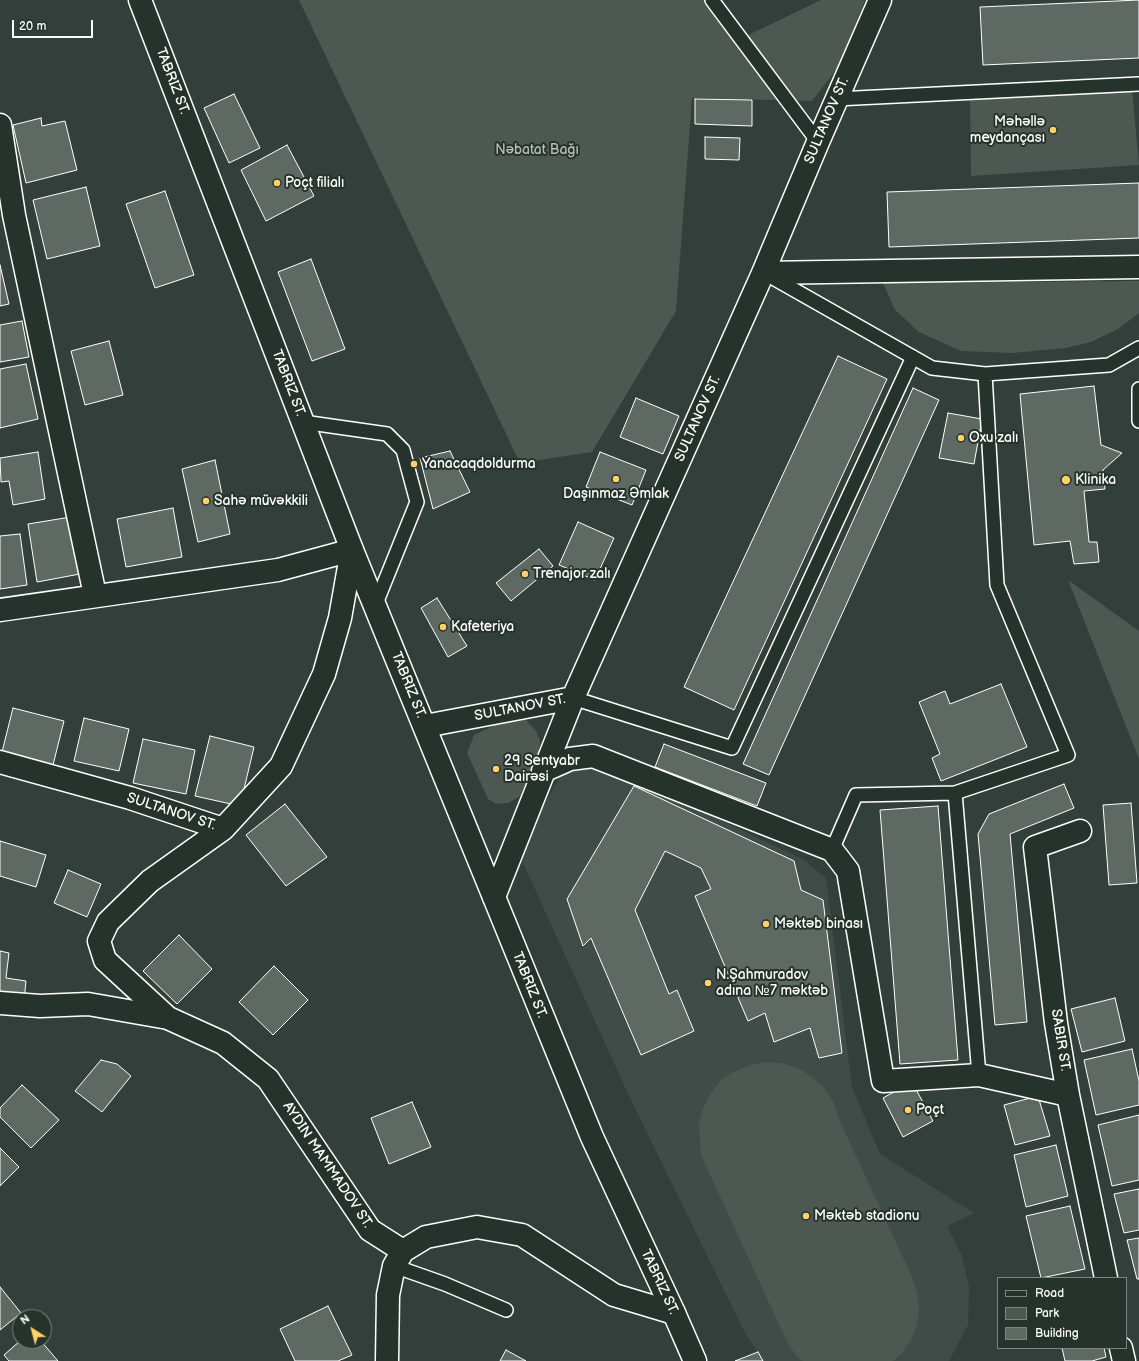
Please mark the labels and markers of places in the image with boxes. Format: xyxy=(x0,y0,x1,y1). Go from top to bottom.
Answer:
place label: Məhəllə meydançası xyxy=(970,114,1045,146)
marker: Məhəllə meydançası xyxy=(1048,125,1058,135)
place label: Poçt filialı xyxy=(285,175,344,191)
marker: Poçt filialı xyxy=(272,178,282,188)
place label: Oxu zalı xyxy=(969,430,1018,446)
marker: Oxu zalı xyxy=(956,433,966,443)
place label: Yanacaqdoldurma xyxy=(422,456,536,472)
marker: Yanacaqdoldurma xyxy=(409,459,419,469)
place label: Klinika xyxy=(1075,472,1116,488)
marker: Daşınmaz Əmlak xyxy=(611,474,621,484)
marker: Klinika xyxy=(1060,474,1072,486)
place label: Daşınmaz Əmlak xyxy=(563,486,669,502)
place label: Sahə müvəkkili xyxy=(214,493,308,509)
marker: Sahə müvəkkili xyxy=(201,496,211,506)
place label: Trenajor zalı xyxy=(533,566,611,582)
marker: Trenajor zalı xyxy=(520,569,530,579)
place label: Kafeteriya xyxy=(451,619,514,635)
marker: Kafeteriya xyxy=(438,622,448,632)
place label: 29 Sentyabr Dairəsi xyxy=(504,753,580,786)
marker: 29 Sentyabr Dairəsi xyxy=(491,764,501,774)
place label: Məktəb binası xyxy=(774,916,863,932)
marker: Məktəb binası xyxy=(761,919,771,929)
place label: N.Şahmuradov adına №7 məktəb xyxy=(716,967,828,1000)
marker: N.Şahmuradov adına №7 məktəb xyxy=(703,978,713,988)
place label: Poçt xyxy=(916,1102,944,1118)
marker: Poçt xyxy=(903,1105,913,1115)
place label: Məktəb stadionu xyxy=(814,1208,920,1224)
marker: Məktəb stadionu xyxy=(801,1211,811,1221)

